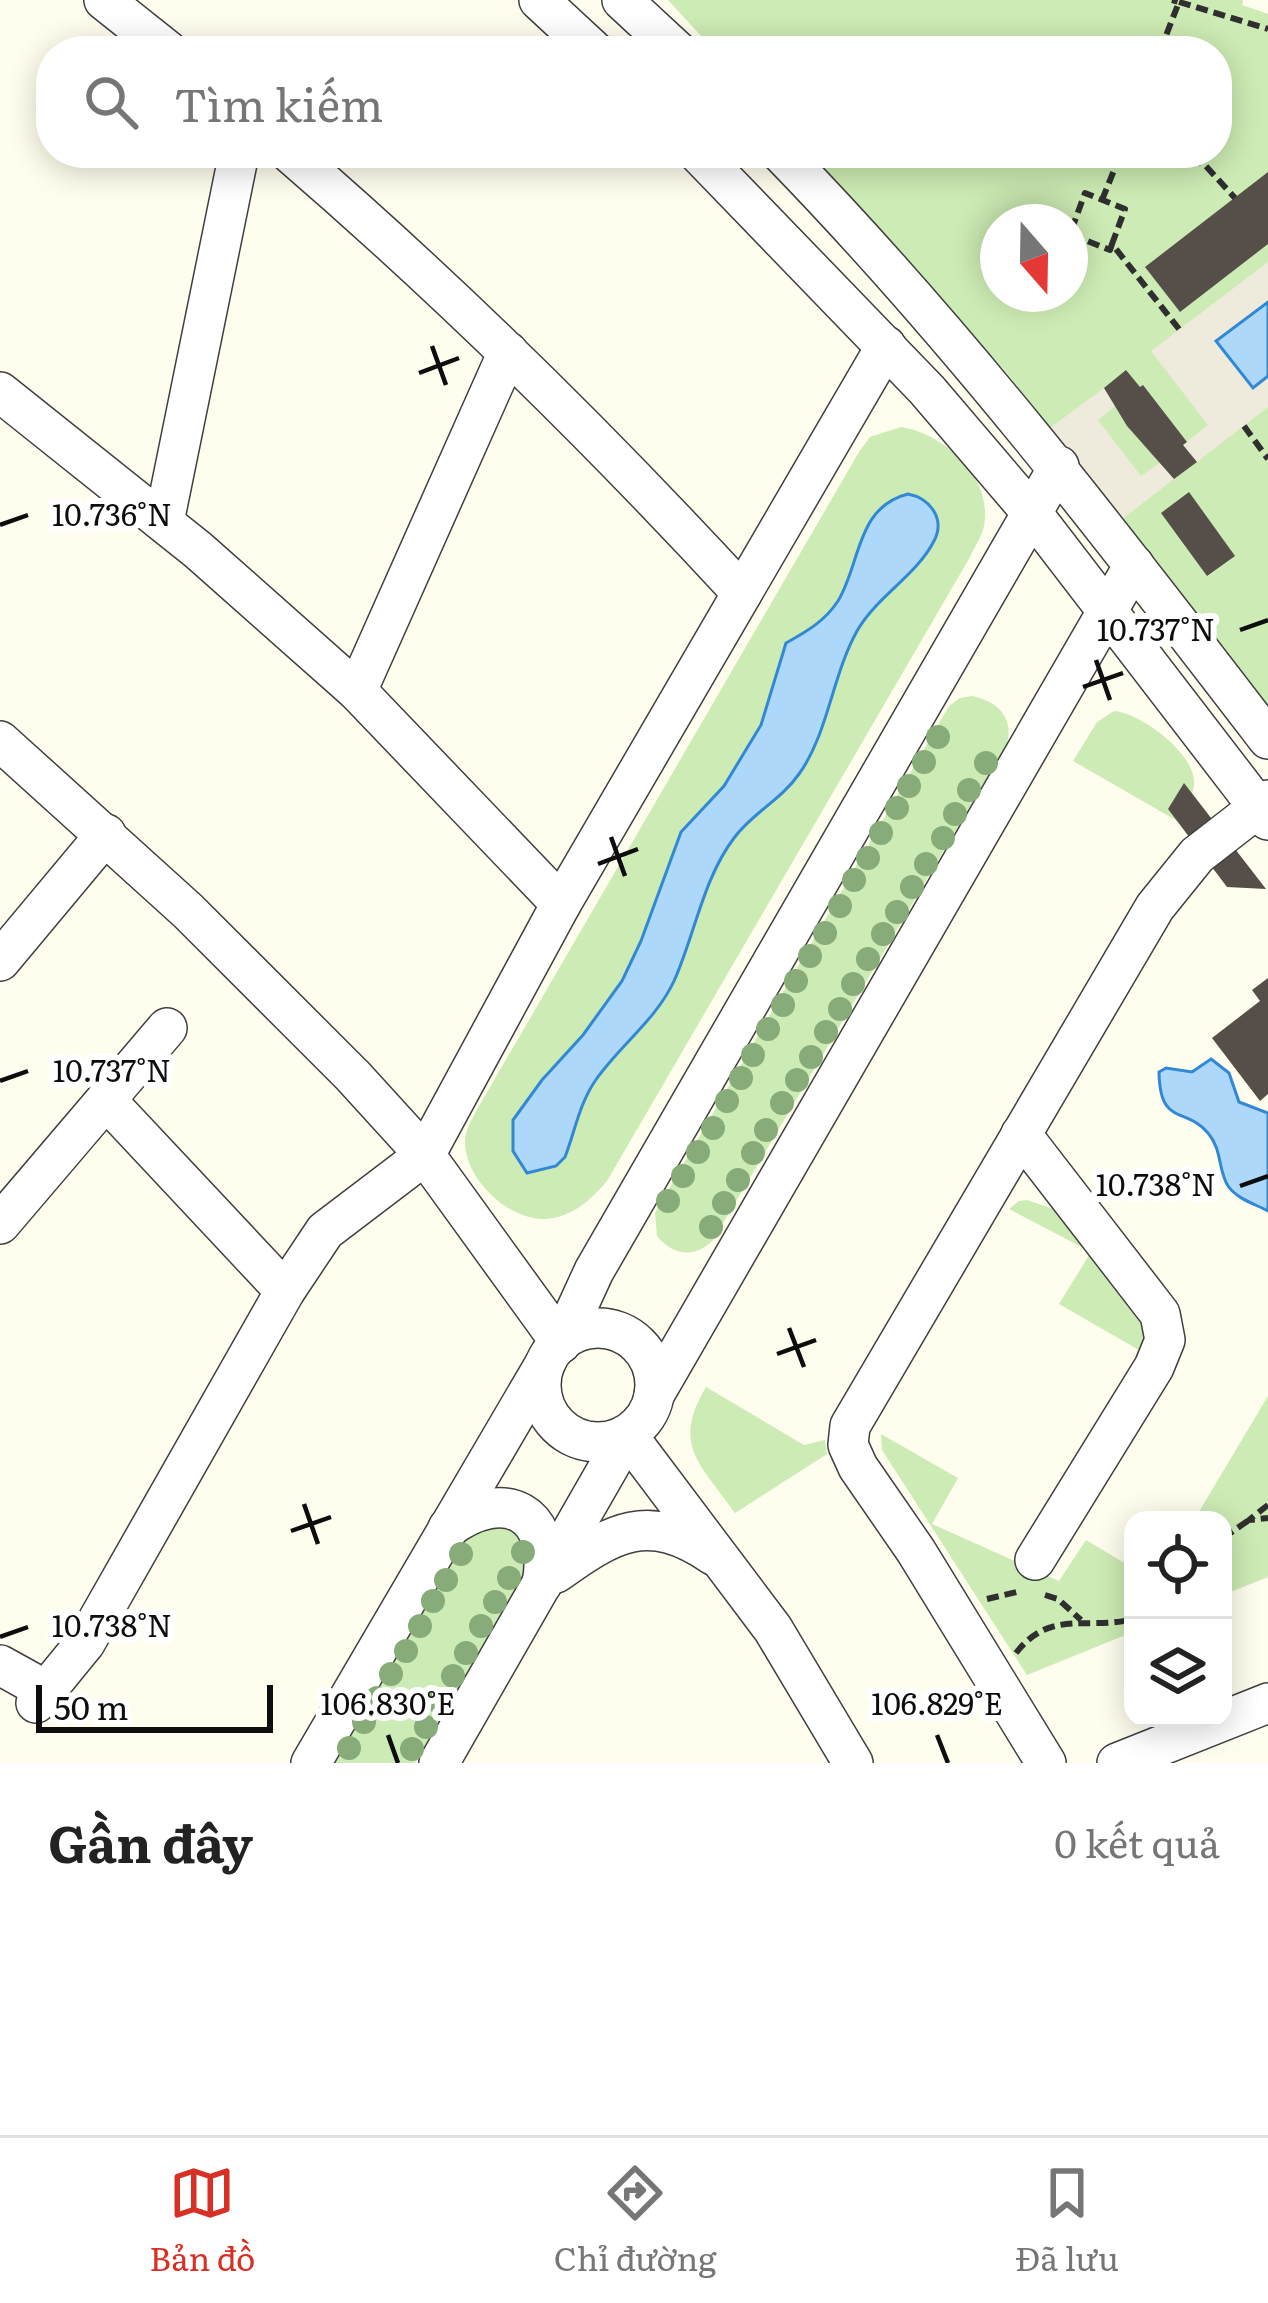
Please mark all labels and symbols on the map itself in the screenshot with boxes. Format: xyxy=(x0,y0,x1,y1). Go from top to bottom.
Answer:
north arrow xyxy=(980,204,1088,312)
text: 10.736°N xyxy=(52,491,172,535)
text: 10.737°N xyxy=(1097,606,1215,650)
text: 10.737°N xyxy=(53,1047,171,1091)
text: 10.738°N xyxy=(1096,1161,1216,1205)
text: 10.738°N xyxy=(52,1602,172,1646)
scale bar xyxy=(36,1679,273,1732)
text: 106.830°E xyxy=(321,1680,455,1724)
text: 106.829°E xyxy=(871,1680,1003,1724)

